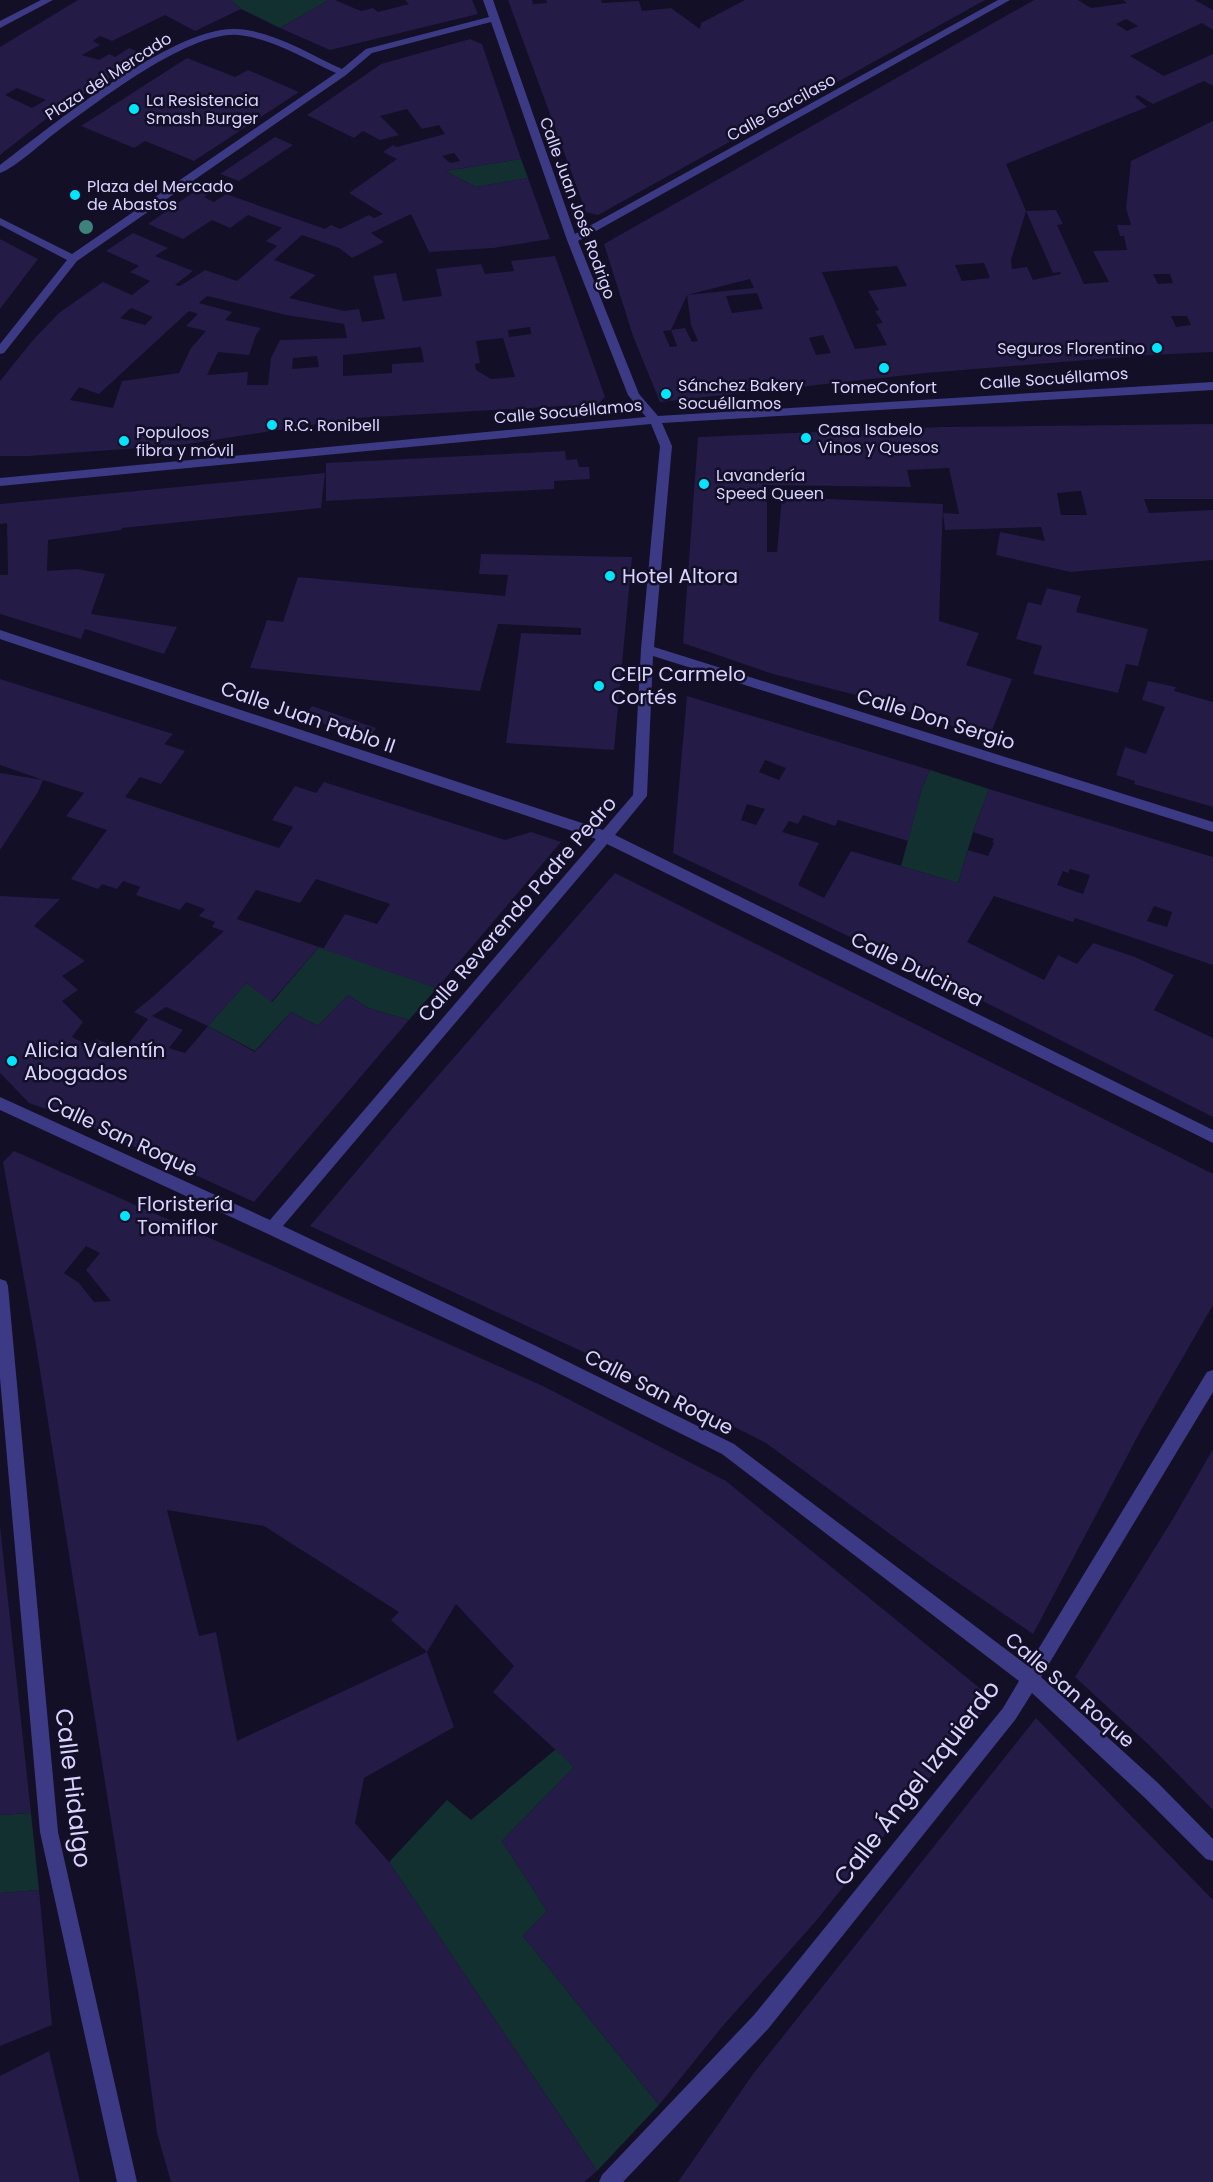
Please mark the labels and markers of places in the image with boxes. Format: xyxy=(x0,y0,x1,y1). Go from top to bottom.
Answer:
place label: La Resistencia Smash Burger xyxy=(146,89,259,130)
marker: La Resistencia Smash Burger xyxy=(127,102,141,116)
place label: Plaza del Mercado de Abastos xyxy=(87,175,234,216)
marker: Plaza del Mercado de Abastos xyxy=(68,188,82,202)
place label: Seguros Florentino xyxy=(997,337,1145,360)
marker: Seguros Florentino xyxy=(1150,341,1164,355)
marker: TomeConfort xyxy=(877,361,891,375)
place label: Sánchez Bakery Socuéllamos xyxy=(678,374,804,415)
place label: TomeConfort xyxy=(831,376,937,399)
marker: Sánchez Bakery Socuéllamos xyxy=(659,387,673,401)
place label: R.C. Ronibell xyxy=(284,414,380,437)
marker: R.C. Ronibell xyxy=(265,418,279,432)
place label: Casa Isabelo Vinos y Quesos xyxy=(818,418,939,459)
place label: Populoos fibra y móvil xyxy=(136,421,234,462)
marker: Casa Isabelo Vinos y Quesos xyxy=(799,431,813,445)
marker: Populoos fibra y móvil xyxy=(117,434,131,448)
place label: Lavandería Speed Queen xyxy=(716,464,824,505)
marker: Lavandería Speed Queen xyxy=(697,477,711,491)
place label: Hotel Altora xyxy=(622,562,738,590)
marker: Hotel Altora xyxy=(603,569,617,583)
place label: CEIP Carmelo Cortés xyxy=(611,660,746,711)
marker: CEIP Carmelo Cortés xyxy=(592,679,606,693)
place label: Alicia Valentín Abogados xyxy=(24,1036,165,1087)
marker: Alicia Valentín Abogados xyxy=(5,1054,19,1068)
place label: Floristería Tomiflor xyxy=(137,1190,233,1241)
marker: Floristería Tomiflor xyxy=(118,1209,132,1223)

